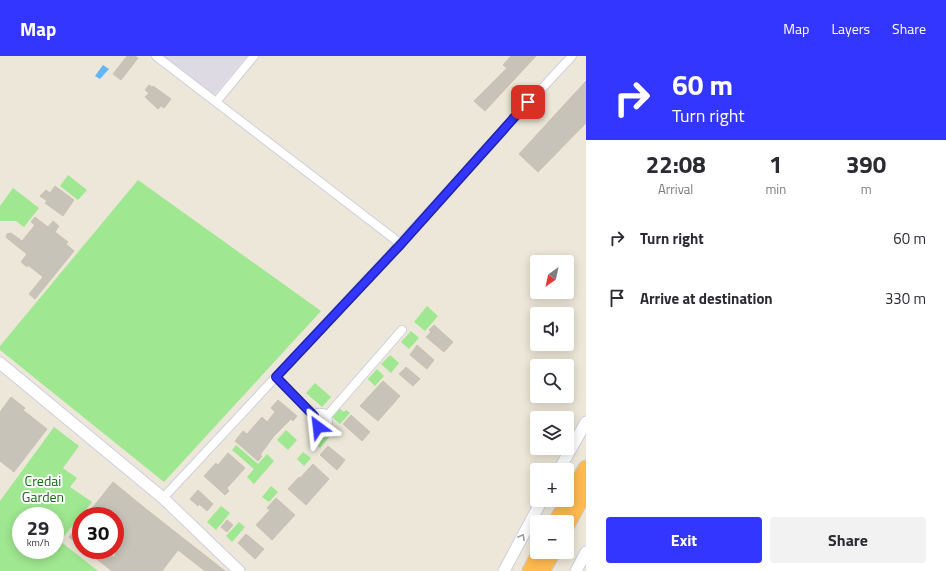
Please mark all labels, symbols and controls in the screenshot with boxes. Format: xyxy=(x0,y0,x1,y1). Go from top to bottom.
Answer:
text: Map xyxy=(20,14,56,43)
text: Map xyxy=(783,18,809,39)
text: Layers xyxy=(831,18,870,39)
text: Share xyxy=(892,18,926,39)
text: 60 m xyxy=(672,63,733,106)
icon: right xyxy=(606,72,658,124)
pin xyxy=(511,85,545,119)
icon: arrive xyxy=(517,91,539,113)
text: Turn right xyxy=(672,102,745,129)
text: 22:08 xyxy=(646,146,706,182)
text: 1 xyxy=(769,146,783,182)
text: 390 xyxy=(846,146,886,182)
text: Arrival xyxy=(658,179,693,199)
text: min xyxy=(765,179,786,199)
text: m xyxy=(861,179,872,199)
icon: right xyxy=(606,227,628,249)
text: Turn right xyxy=(640,227,704,250)
text: 60 m xyxy=(893,227,926,250)
north arrow xyxy=(530,255,574,299)
map controls xyxy=(530,255,574,559)
icon: arrive xyxy=(606,287,628,309)
text: Arrive at destination xyxy=(640,287,773,310)
text: 330 m xyxy=(885,287,926,310)
button: sound xyxy=(530,307,574,351)
button: search xyxy=(530,359,574,403)
position arrow xyxy=(297,406,339,448)
button: layers xyxy=(530,411,574,455)
button: + xyxy=(530,463,574,507)
park label: Credai Garden xyxy=(22,470,64,507)
speed limit sign: 30 xyxy=(72,507,124,559)
text: 29 xyxy=(27,512,49,543)
button: − xyxy=(530,515,574,559)
button: Exit xyxy=(606,517,762,563)
button: Share xyxy=(770,517,926,563)
one-way arrow xyxy=(518,534,525,541)
text: km/h xyxy=(27,535,49,550)

